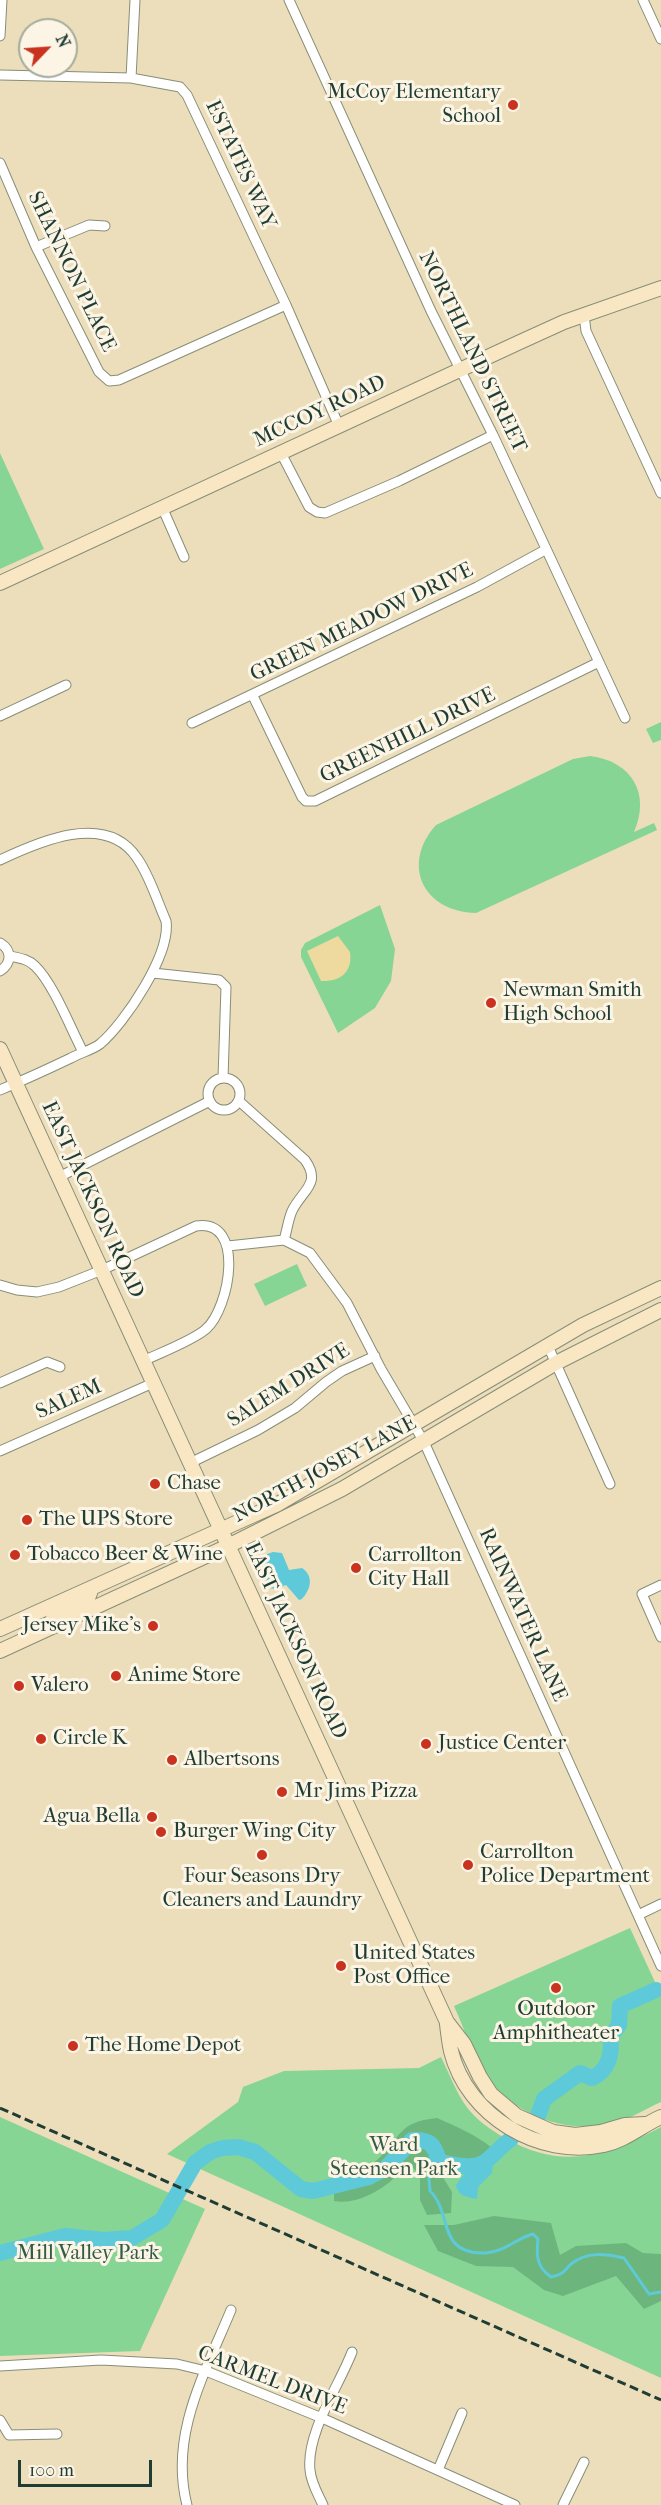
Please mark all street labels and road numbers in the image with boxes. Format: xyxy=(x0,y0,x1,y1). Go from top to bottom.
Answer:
street label: ESTATES WAY xyxy=(199,97,281,233)
street label: SHANNON PLACE xyxy=(21,188,121,356)
street label: NORTHLAND STREET xyxy=(412,247,532,457)
street label: MCCOY ROAD xyxy=(250,370,390,454)
street label: GREEN MEADOW DRIVE xyxy=(246,558,478,688)
street label: GREENHILL DRIVE xyxy=(316,683,500,789)
street label: EAST JACKSON ROAD xyxy=(35,1098,149,1302)
street label: SALEM DRIVE xyxy=(223,1338,355,1434)
street label: SALEM xyxy=(32,1374,106,1426)
street label: NORTH JOSEY LANE xyxy=(229,1411,421,1529)
street label: RAINWATER LANE xyxy=(472,1524,572,1706)
street label: EAST JACKSON ROAD xyxy=(238,1539,352,1743)
street label: CARMEL DRIVE xyxy=(194,2341,350,2421)

